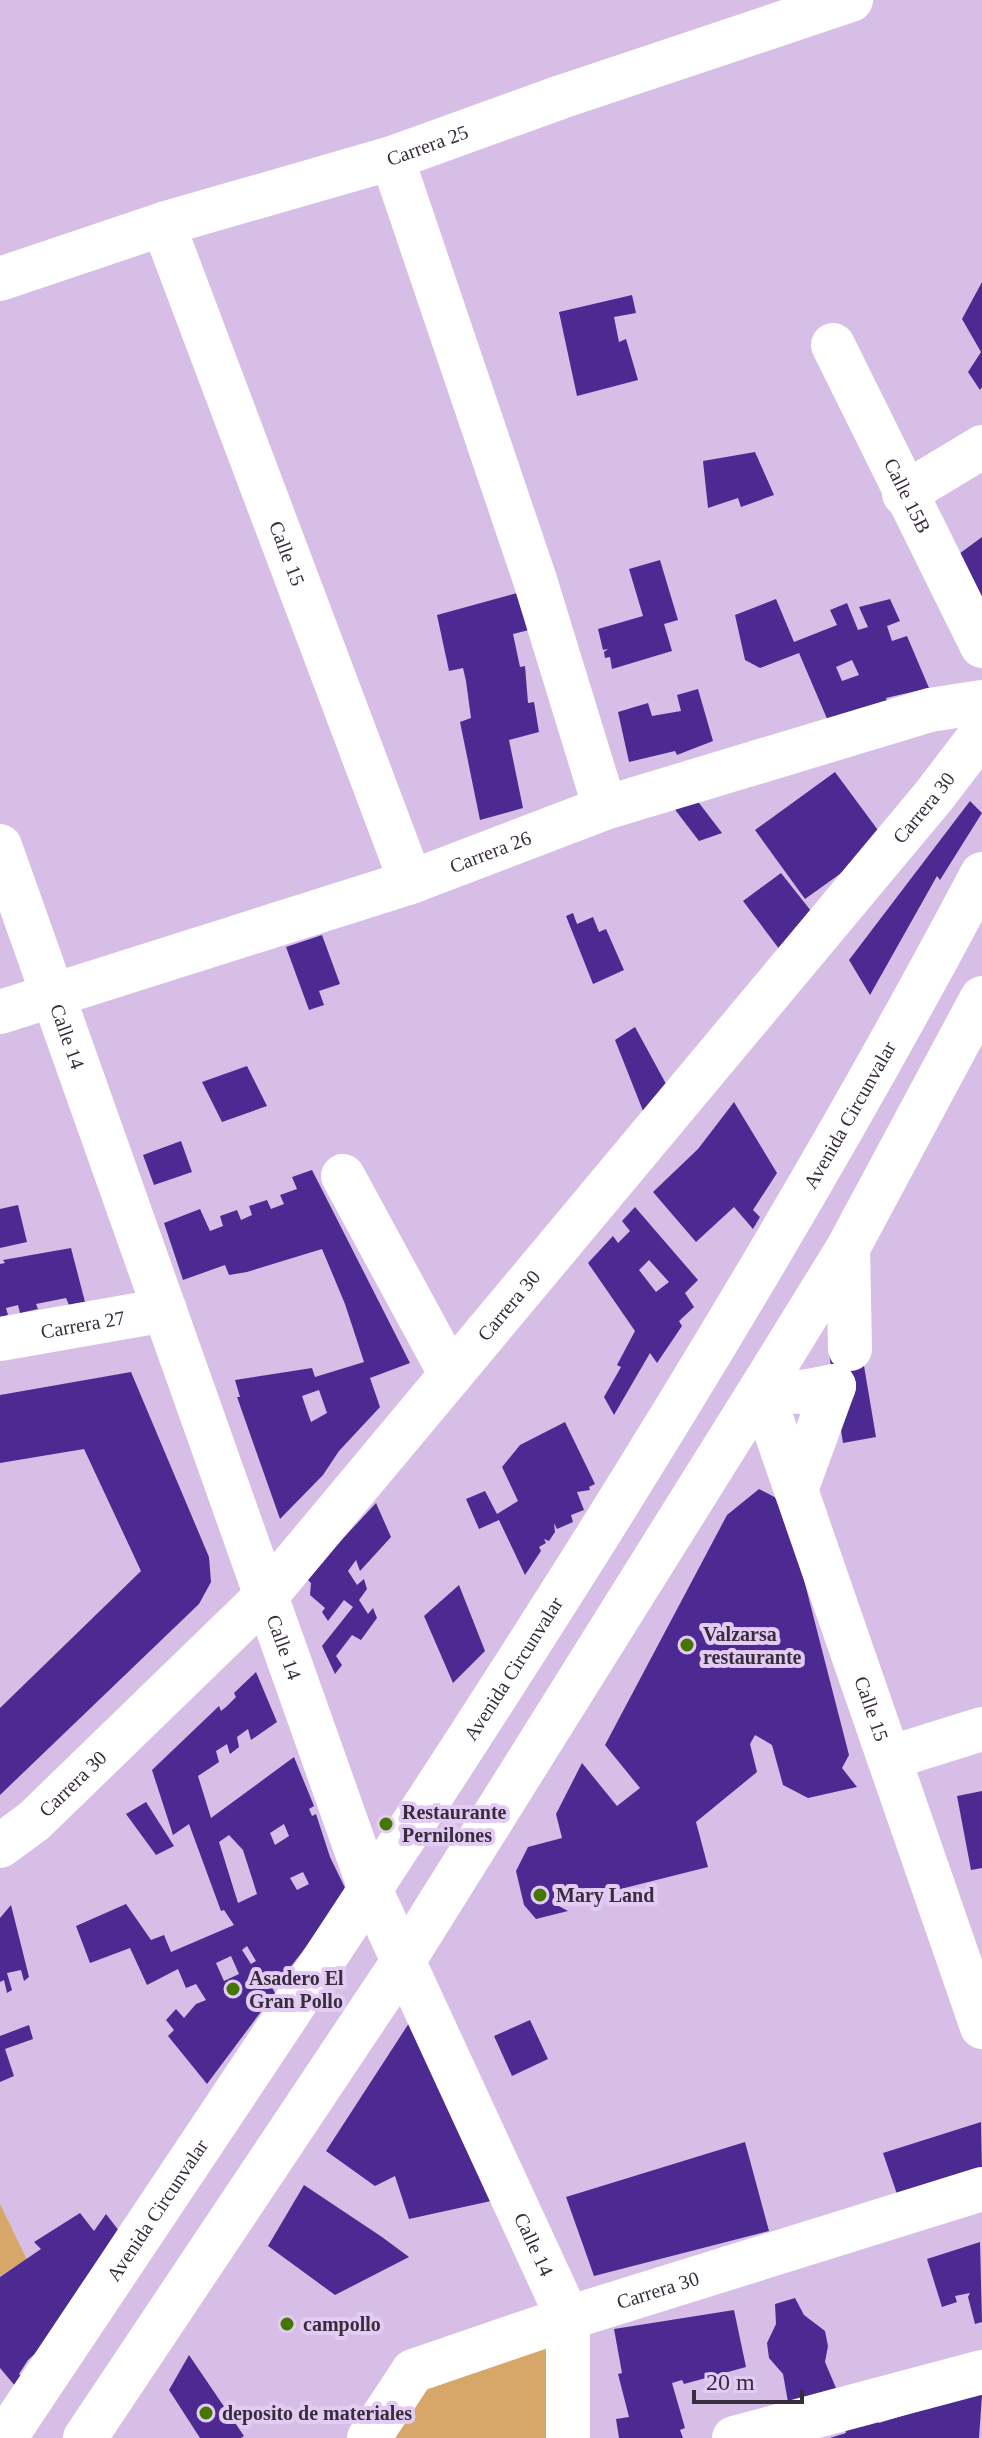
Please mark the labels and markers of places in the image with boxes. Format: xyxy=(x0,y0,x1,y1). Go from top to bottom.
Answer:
place label: Valzarsa restaurante xyxy=(703,1623,802,1668)
marker: Valzarsa restaurante xyxy=(678,1636,696,1654)
place label: Restaurante Pernilones xyxy=(402,1801,507,1846)
marker: Restaurante Pernilones xyxy=(377,1815,395,1833)
place label: Mary Land xyxy=(556,1884,654,1907)
marker: Mary Land xyxy=(531,1886,549,1904)
place label: Asadero El Gran Pollo xyxy=(249,1967,344,2012)
marker: Asadero El Gran Pollo xyxy=(224,1980,242,1998)
place label: campollo xyxy=(303,2313,381,2336)
marker: campollo xyxy=(278,2315,296,2333)
place label: deposito de materiales xyxy=(222,2402,412,2425)
marker: deposito de materiales xyxy=(197,2404,215,2422)

